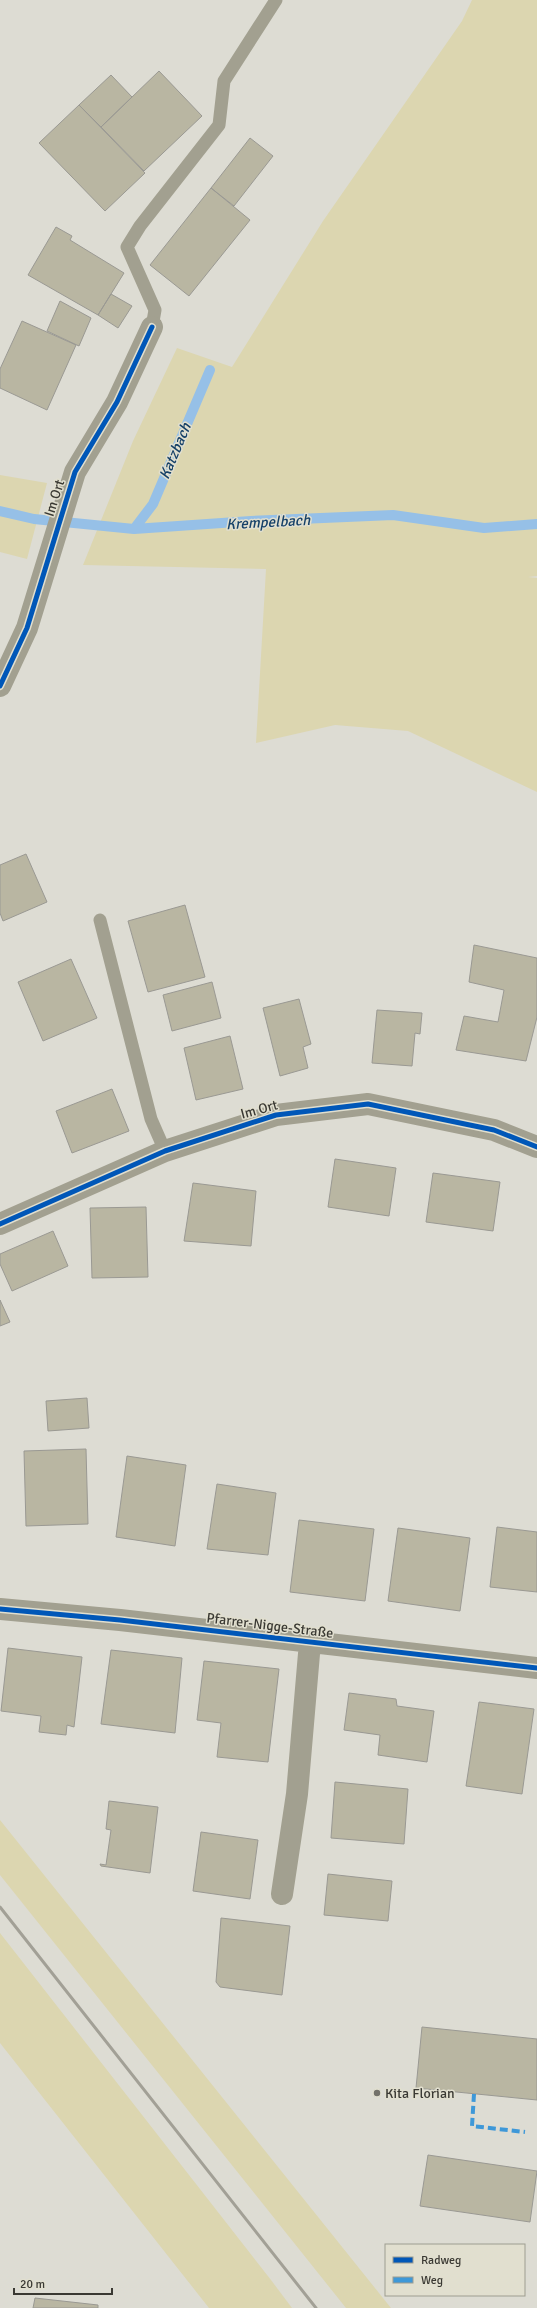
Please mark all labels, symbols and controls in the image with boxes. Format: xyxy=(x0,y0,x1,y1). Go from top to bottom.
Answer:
water label: Katzbach xyxy=(155,419,195,482)
street label: Im Ort xyxy=(41,477,68,519)
water label: Krempelbach xyxy=(225,511,311,533)
street label: Im Ort xyxy=(239,1096,280,1123)
street label: Pfarrer-Nigge-Straße xyxy=(206,1609,334,1642)
place label: Kita Florian xyxy=(385,2085,455,2102)
marker: Kita Florian xyxy=(372,2088,382,2098)
legend xyxy=(385,2244,525,2296)
text: Radweg xyxy=(421,2253,461,2268)
scale bar xyxy=(14,2270,112,2296)
text: Weg xyxy=(421,2273,443,2288)
text: 20 m xyxy=(20,2277,45,2292)

